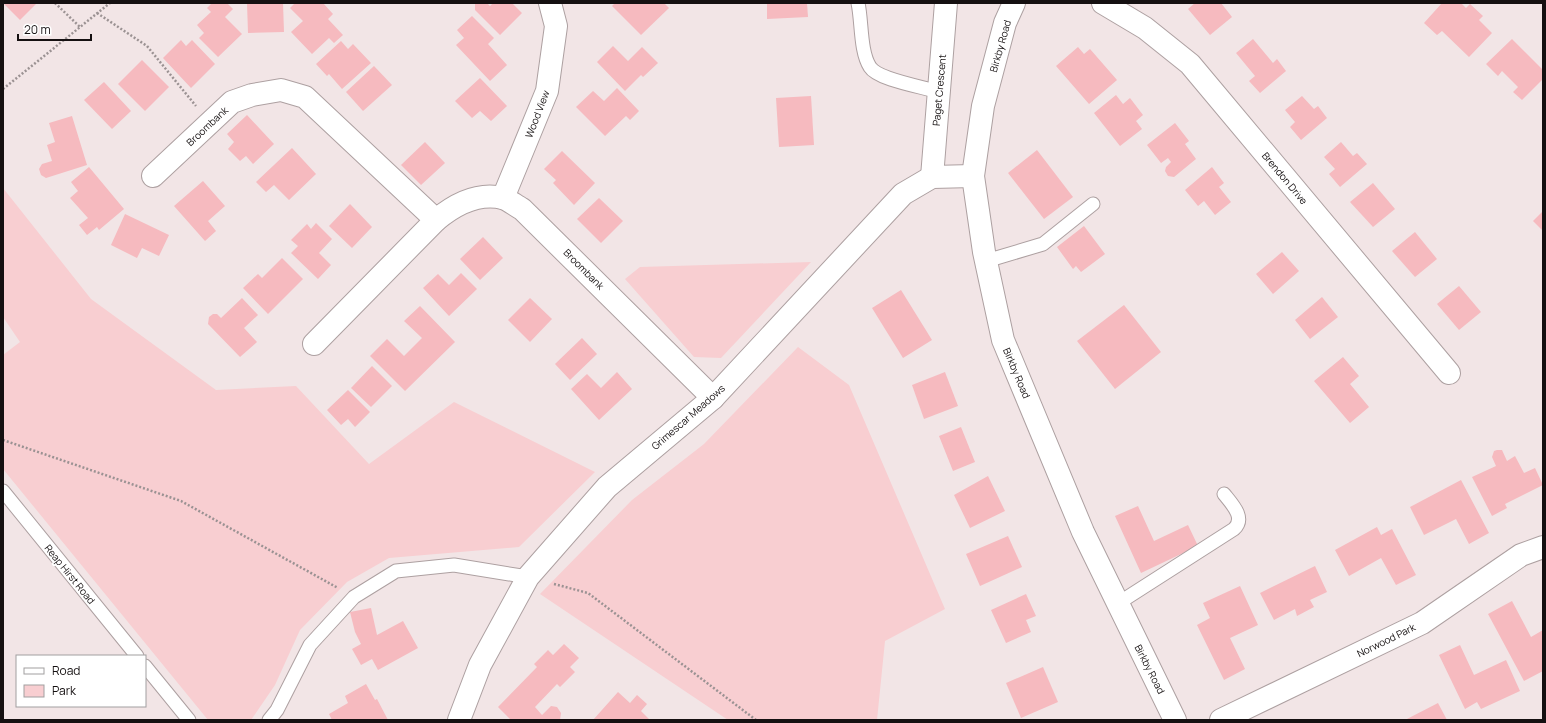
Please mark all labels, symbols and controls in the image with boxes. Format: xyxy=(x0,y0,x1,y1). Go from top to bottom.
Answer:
scale bar xyxy=(18,16,91,42)
street label: Birkby Road xyxy=(986,18,1014,74)
text: 20 m xyxy=(24,21,51,38)
street label: Paget Crescent xyxy=(929,54,949,126)
street label: Wood View xyxy=(522,88,553,140)
street label: Broombank xyxy=(183,102,232,149)
street label: Brendon Drive xyxy=(1259,149,1311,207)
street label: Broombank xyxy=(561,246,608,293)
street label: Birkby Road xyxy=(1000,346,1034,400)
street label: Grimescar Meadows xyxy=(648,381,728,453)
street label: Reap Hirst Road xyxy=(42,541,98,607)
street label: Norwood Park xyxy=(1354,619,1419,660)
street label: Birkby Road xyxy=(1132,642,1168,696)
legend xyxy=(16,655,146,707)
text: Road xyxy=(52,662,80,679)
text: Park xyxy=(52,682,77,699)

